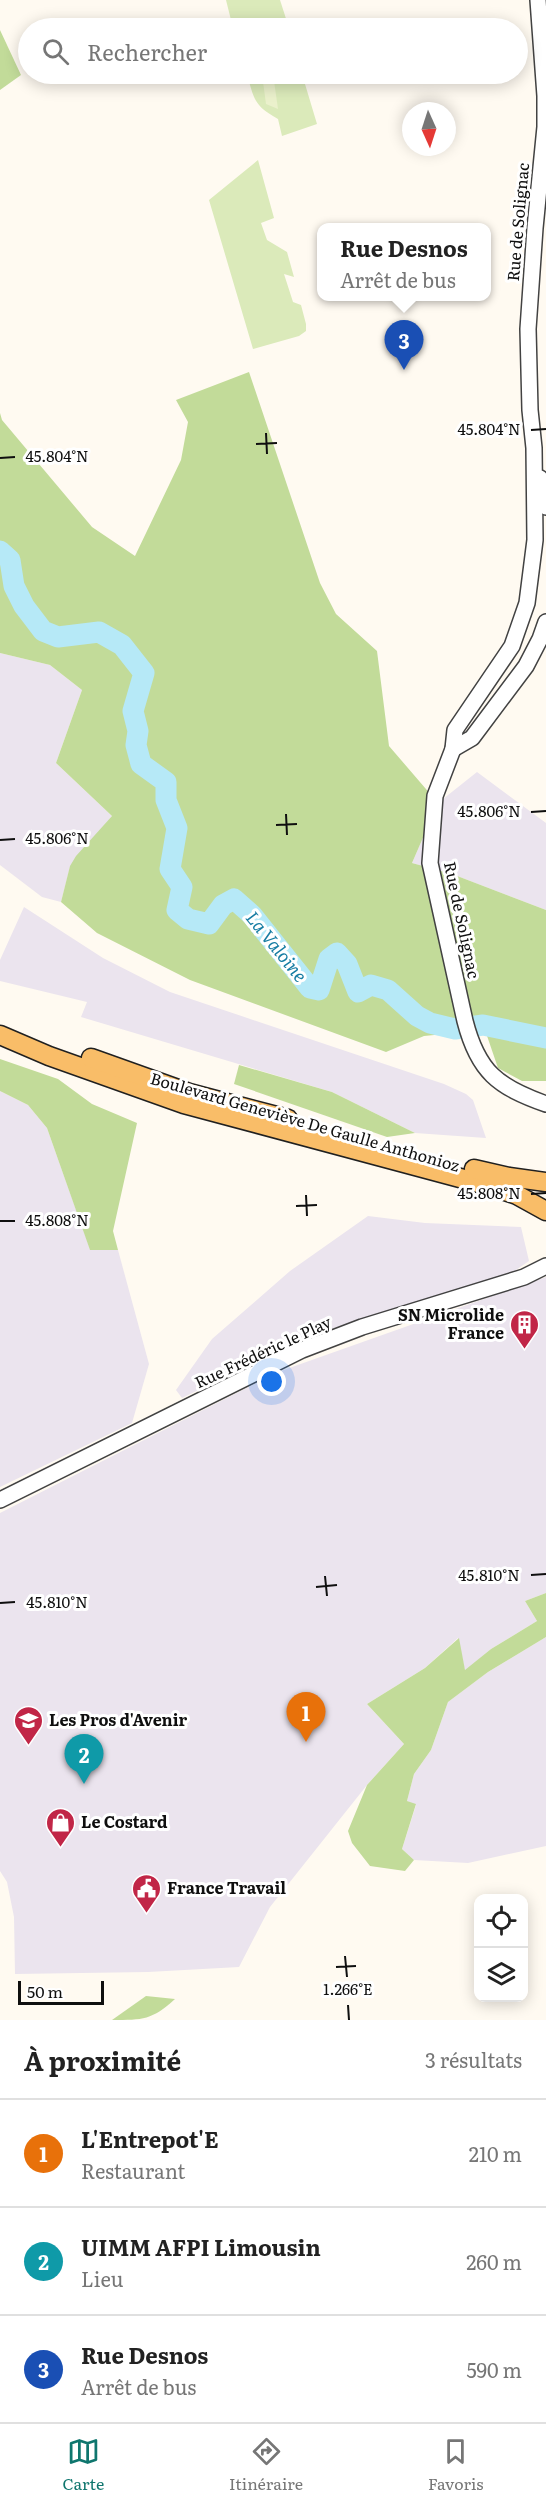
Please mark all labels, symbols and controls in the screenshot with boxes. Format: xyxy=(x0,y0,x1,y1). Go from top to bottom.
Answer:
search box xyxy=(18,18,528,84)
icon: search xyxy=(39,35,72,68)
text: Rechercher xyxy=(87,35,207,68)
north arrow xyxy=(402,102,456,156)
street label: Rue de Solignac xyxy=(500,162,534,282)
popup xyxy=(317,223,491,301)
text: Rue Desnos xyxy=(340,231,468,264)
text: Arrêt de bus xyxy=(340,264,456,294)
pin: 3 xyxy=(384,320,424,370)
text: 45.804°N xyxy=(457,417,521,440)
text: 45.804°N xyxy=(25,444,89,467)
text: 45.806°N xyxy=(457,799,521,822)
text: 45.806°N xyxy=(25,826,89,849)
street label: Rue de Solignac xyxy=(439,859,487,981)
water label: La Valoine xyxy=(240,905,314,987)
street label: Boulevard Geneviève De Gaulle Anthonioz xyxy=(148,1065,463,1177)
text: 45.808°N xyxy=(457,1181,521,1204)
text: 45.808°N xyxy=(25,1208,89,1231)
place label: SN Microlide France xyxy=(398,1302,504,1344)
building icon: SN Microlide France xyxy=(509,1308,541,1350)
street label: Rue Frédéric le Play xyxy=(190,1309,336,1393)
your location xyxy=(257,1367,286,1396)
text: 45.810°N xyxy=(458,1563,520,1586)
text: 45.810°N xyxy=(26,1590,88,1613)
pin: 1 xyxy=(286,1692,326,1742)
school or university icon: Les Pros d'Avenir xyxy=(12,1704,44,1746)
place label: Les Pros d'Avenir xyxy=(49,1707,188,1731)
pin: 2 xyxy=(64,1734,104,1784)
shop icon: Le Costard xyxy=(44,1806,76,1848)
place label: Le Costard xyxy=(81,1809,168,1833)
public building icon: France Travail xyxy=(130,1872,162,1914)
place label: France Travail xyxy=(167,1875,286,1899)
map controls xyxy=(474,1894,528,2002)
button: locate xyxy=(474,1894,528,1948)
button: layers xyxy=(474,1948,528,2002)
text: 1.266°E xyxy=(323,1977,373,2000)
scale bar xyxy=(18,1978,104,2006)
text: 50 m xyxy=(27,1979,63,2003)
text: À proximité xyxy=(24,2040,181,2079)
text: 3 résultats xyxy=(425,2044,522,2074)
text: L'Entrepot'E xyxy=(81,2122,219,2155)
text: 1 xyxy=(39,2138,48,2168)
text: 210 m xyxy=(469,2138,522,2168)
text: Restaurant xyxy=(81,2155,185,2185)
text: UIMM AFPI Limousin xyxy=(81,2230,321,2263)
text: 2 xyxy=(38,2246,49,2276)
text: 260 m xyxy=(466,2246,522,2276)
text: Lieu xyxy=(81,2263,123,2293)
text: Rue Desnos xyxy=(81,2338,208,2371)
text: 3 xyxy=(38,2354,49,2384)
text: 590 m xyxy=(466,2354,522,2384)
text: Arrêt de bus xyxy=(81,2371,196,2401)
tab: Carte xyxy=(62,2435,104,2495)
tab: Itinéraire xyxy=(229,2435,303,2495)
tab: Favoris xyxy=(428,2435,484,2495)

